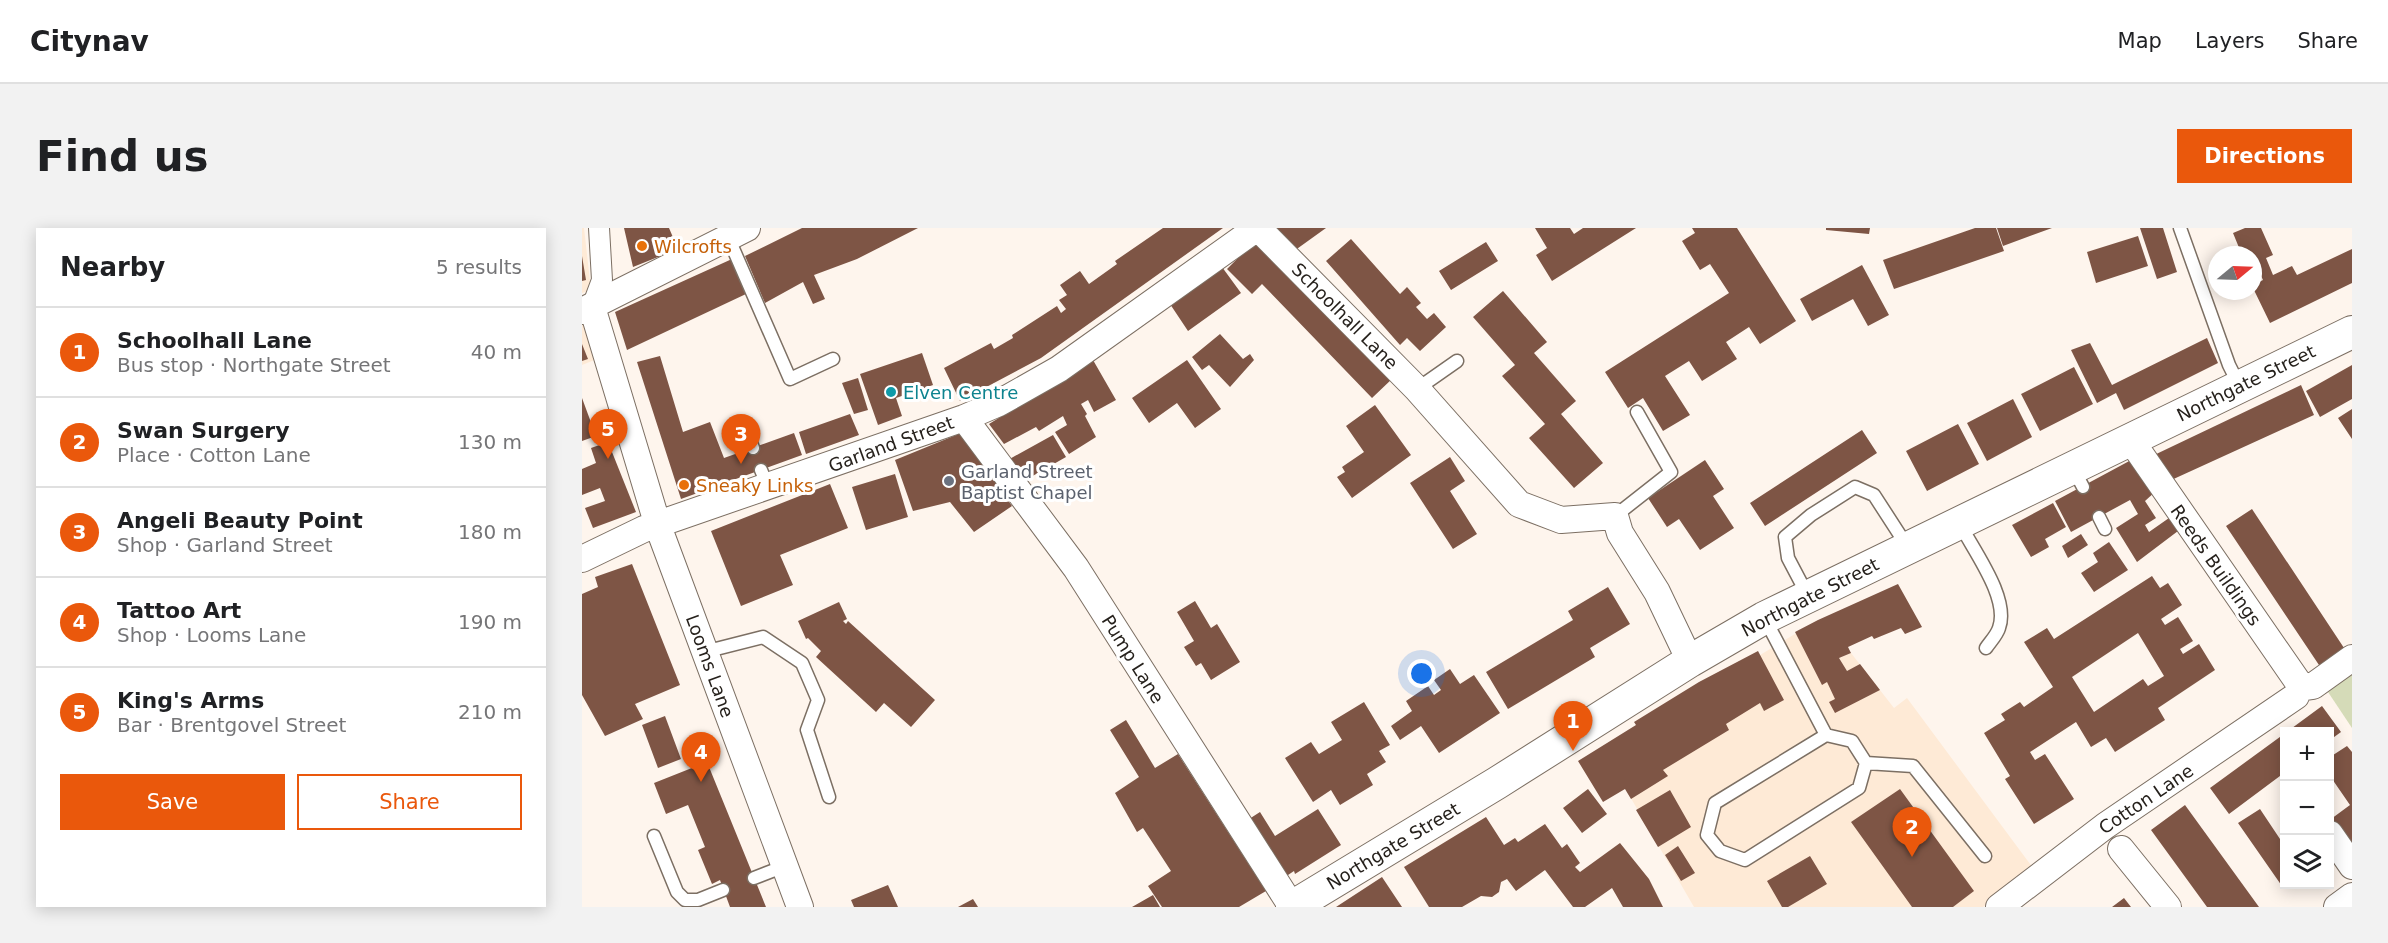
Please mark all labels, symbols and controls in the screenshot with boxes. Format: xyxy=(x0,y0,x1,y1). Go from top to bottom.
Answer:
text: Citynav xyxy=(30,25,149,58)
text: Map xyxy=(2118,29,2162,53)
text: Layers xyxy=(2195,29,2264,53)
text: Share xyxy=(2297,29,2358,53)
button: Directions xyxy=(2177,129,2352,183)
text: Find us xyxy=(36,132,209,181)
place label: Wilcrofts xyxy=(654,236,732,257)
marker: Wilcrofts xyxy=(635,239,649,253)
north arrow xyxy=(2208,246,2262,300)
text: Nearby xyxy=(60,252,165,282)
text: 5 results xyxy=(436,255,522,279)
street label: Schoolhall Lane xyxy=(1288,259,1402,373)
text: Schoolhall Lane xyxy=(117,328,312,353)
text: 1 xyxy=(73,340,86,364)
text: 40 m xyxy=(471,340,522,364)
street label: Northgate Street xyxy=(2173,340,2319,426)
text: Bus stop · Northgate Street xyxy=(117,353,391,377)
place label: Elven Centre xyxy=(903,382,1018,403)
marker: Elven Centre xyxy=(884,385,898,399)
pin: 5 xyxy=(588,410,628,459)
street label: Garland Street xyxy=(826,412,956,476)
pin: 3 xyxy=(722,414,760,464)
text: Swan Surgery xyxy=(117,418,290,443)
text: 2 xyxy=(73,430,86,454)
text: 130 m xyxy=(458,430,522,454)
text: Place · Cotton Lane xyxy=(117,443,311,467)
place label: Garland Street Baptist Chapel xyxy=(961,461,1093,503)
marker: Garland Street Baptist Chapel xyxy=(942,474,956,488)
place label: Sneaky Links xyxy=(696,475,813,496)
marker: Sneaky Links xyxy=(677,478,691,492)
street label: Reeds Buildings xyxy=(2166,500,2266,630)
text: Angeli Beauty Point xyxy=(117,508,363,533)
text: 3 xyxy=(73,520,86,544)
text: 180 m xyxy=(458,520,522,544)
text: Shop · Garland Street xyxy=(117,533,333,557)
street label: Northgate Street xyxy=(1738,553,1882,641)
text: Tattoo Art xyxy=(117,598,241,623)
text: 4 xyxy=(73,610,86,634)
text: 190 m xyxy=(458,610,522,634)
street label: Pump Lane xyxy=(1098,611,1168,707)
street label: Looms Lane xyxy=(682,612,738,720)
text: Shop · Looms Lane xyxy=(117,623,306,647)
your location xyxy=(1407,659,1436,688)
text: King's Arms xyxy=(117,688,264,713)
text: 5 xyxy=(73,700,86,724)
text: 210 m xyxy=(458,700,522,724)
pin: 1 xyxy=(1554,702,1592,751)
text: Bar · Brentgovel Street xyxy=(117,713,346,737)
map controls xyxy=(2280,727,2334,889)
button: + xyxy=(2280,727,2334,781)
pin: 4 xyxy=(682,732,720,782)
street label: Cotton Lane xyxy=(2095,760,2197,838)
button: Save xyxy=(60,774,285,830)
button: Share xyxy=(297,774,522,830)
button: − xyxy=(2280,781,2334,835)
street label: Northgate Street xyxy=(1323,798,1463,894)
pin: 2 xyxy=(1892,808,1932,857)
button: layers xyxy=(2280,835,2334,889)

